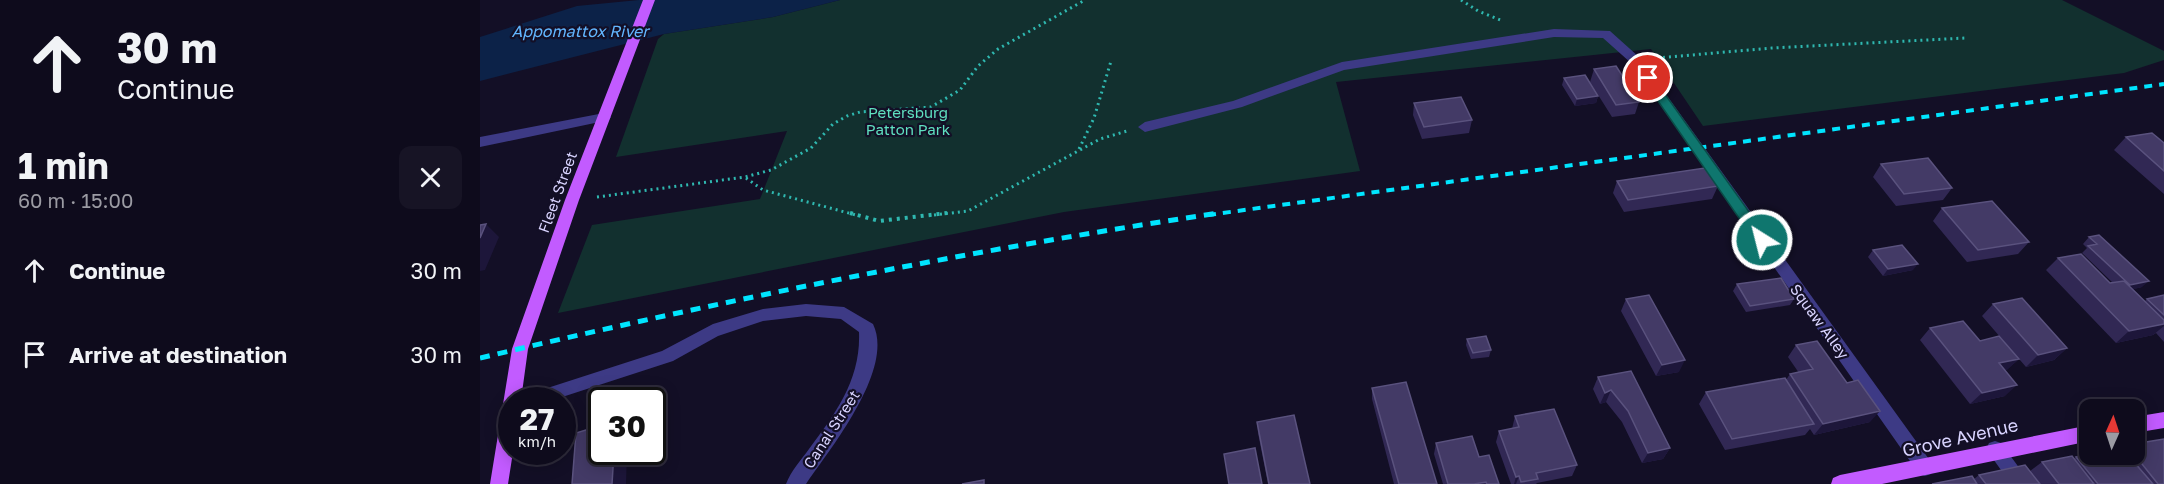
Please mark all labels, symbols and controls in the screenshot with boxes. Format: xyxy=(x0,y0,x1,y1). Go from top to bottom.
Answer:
water label: Appomattox River xyxy=(511,21,651,41)
text: 30 m xyxy=(117,22,217,72)
icon: ahead xyxy=(18,24,96,102)
pin xyxy=(1622,52,1673,103)
icon: arrive xyxy=(1631,61,1664,94)
text: Continue xyxy=(117,73,235,105)
park label: Petersburg Patton Park xyxy=(866,103,951,138)
text: 1 min xyxy=(18,144,109,187)
button: close xyxy=(399,146,462,209)
street label: Fleet Street xyxy=(534,149,580,235)
text: 60 m · 15:00 xyxy=(18,188,133,212)
position arrow xyxy=(1730,208,1794,272)
icon: ahead xyxy=(18,254,51,287)
text: Continue xyxy=(69,257,165,284)
text: 30 m xyxy=(411,257,462,284)
street label: Squaw Alley xyxy=(1787,280,1854,362)
icon: arrive xyxy=(18,338,51,371)
text: Arrive at destination xyxy=(69,341,287,368)
text: 30 m xyxy=(411,341,462,368)
speed limit sign: 30 xyxy=(588,387,666,465)
street label: Canal Street xyxy=(799,387,863,471)
north arrow xyxy=(2079,399,2145,465)
map controls xyxy=(2079,399,2145,465)
text: 27 xyxy=(520,401,554,437)
street label: Grove Avenue xyxy=(1900,413,2020,461)
text: km/h xyxy=(518,432,556,450)

